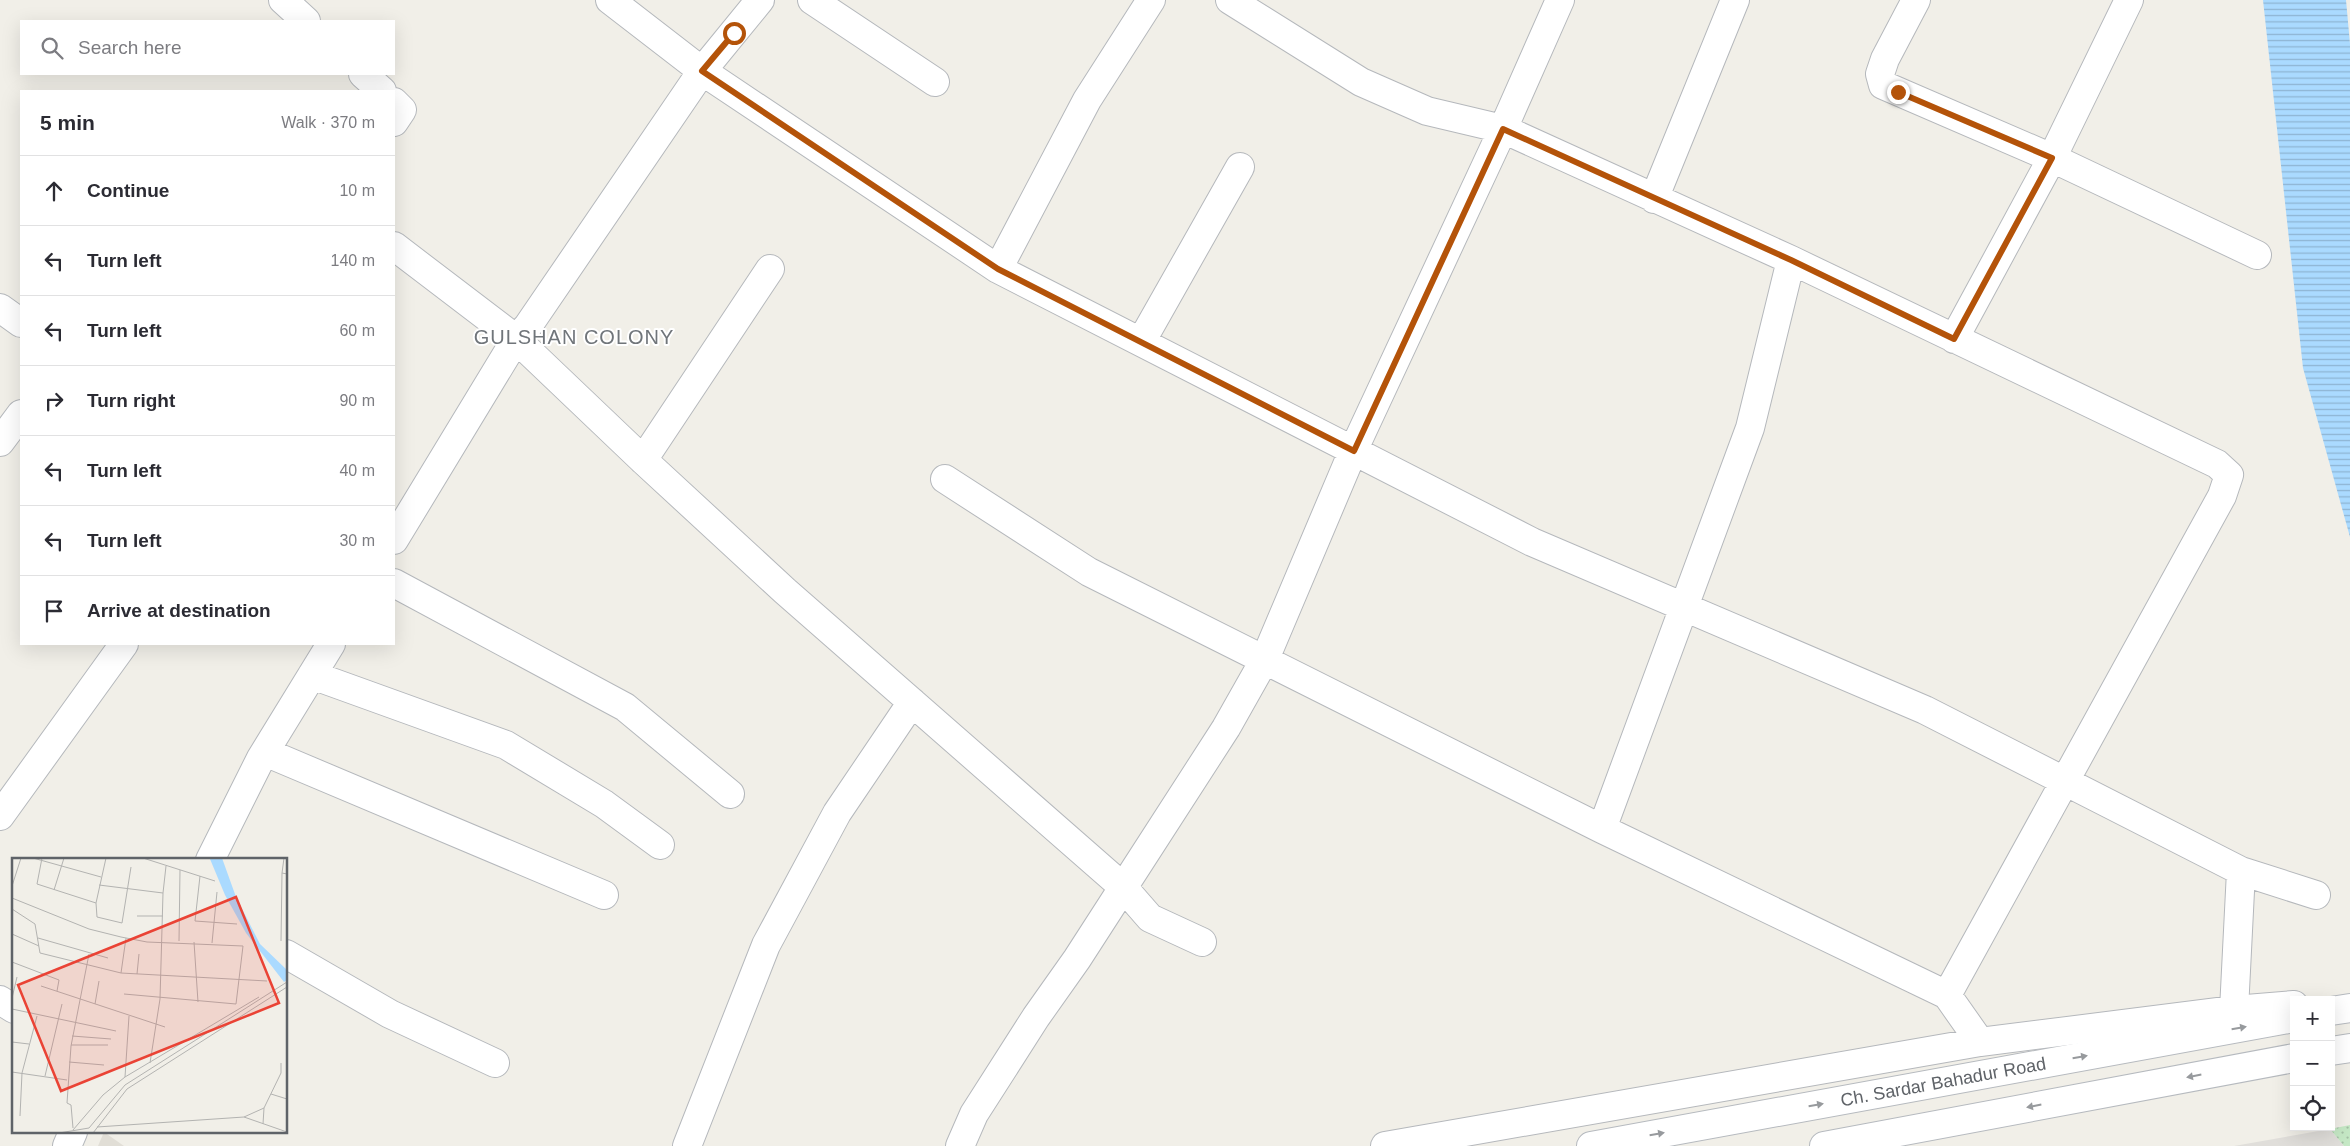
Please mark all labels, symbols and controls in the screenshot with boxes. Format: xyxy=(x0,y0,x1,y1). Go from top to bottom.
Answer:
search box xyxy=(20,20,395,75)
route start xyxy=(723,22,746,45)
icon: search xyxy=(38,34,66,62)
text: Search here xyxy=(78,37,182,58)
route end xyxy=(1887,81,1910,104)
text: 5 min xyxy=(40,111,95,134)
text: Walk · 370 m xyxy=(281,114,375,131)
icon: ahead xyxy=(40,177,68,205)
text: Continue xyxy=(87,180,169,201)
text: 10 m xyxy=(339,182,375,199)
icon: left xyxy=(40,247,68,275)
text: Turn left xyxy=(87,250,162,271)
text: 140 m xyxy=(331,252,375,269)
icon: left xyxy=(40,317,68,345)
text: Turn left xyxy=(87,320,162,341)
text: 60 m xyxy=(339,322,375,339)
district label: GULSHAN COLONY xyxy=(474,326,674,348)
icon: right xyxy=(40,387,68,415)
text: Turn right xyxy=(87,390,175,411)
text: 90 m xyxy=(339,392,375,409)
icon: left xyxy=(40,457,68,485)
text: Turn left xyxy=(87,460,162,481)
text: 40 m xyxy=(339,462,375,479)
icon: left xyxy=(40,527,68,555)
text: Turn left xyxy=(87,530,162,551)
text: 30 m xyxy=(339,532,375,549)
icon: arrive xyxy=(40,597,68,625)
text: Arrive at destination xyxy=(87,600,271,621)
inset map xyxy=(12,858,288,1134)
map controls xyxy=(2290,996,2335,1131)
button: + xyxy=(2290,996,2335,1041)
one-way arrow xyxy=(2232,1024,2247,1032)
button: − xyxy=(2290,1041,2335,1086)
street label: Ch. Sardar Bahadur Road xyxy=(1839,1053,2047,1110)
one-way arrow xyxy=(2072,1053,2087,1061)
one-way arrow xyxy=(2186,1072,2202,1080)
button: locate xyxy=(2290,1086,2335,1131)
one-way arrow xyxy=(1809,1101,1824,1109)
one-way arrow xyxy=(2027,1102,2042,1110)
one-way arrow xyxy=(1649,1130,1665,1138)

